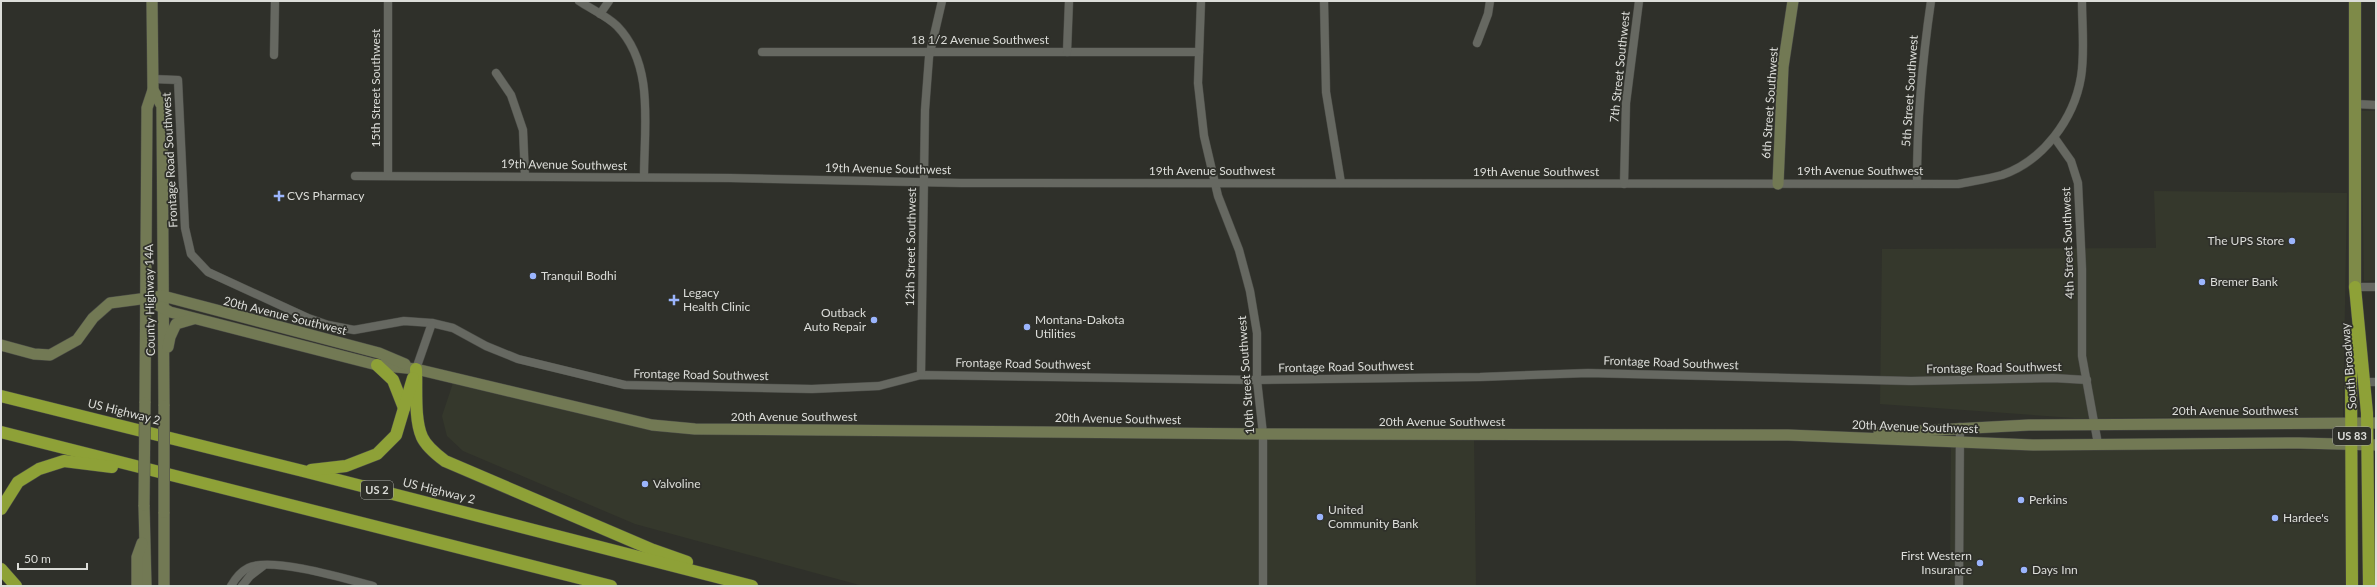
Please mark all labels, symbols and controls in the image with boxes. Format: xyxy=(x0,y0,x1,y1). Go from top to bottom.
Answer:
street label: 7th Street Southwest xyxy=(1606,10,1633,123)
street label: 15th Street Southwest xyxy=(368,28,383,147)
street label: 18 1/2 Avenue Southwest xyxy=(911,32,1050,47)
street label: 5th Street Southwest xyxy=(1898,34,1921,147)
street label: 6th Street Southwest xyxy=(1758,46,1781,159)
street label: Frontage Road Southwest xyxy=(158,91,181,228)
street label: 19th Avenue Southwest xyxy=(501,156,628,173)
street label: 19th Avenue Southwest xyxy=(825,160,952,177)
street label: 19th Avenue Southwest xyxy=(1149,163,1276,178)
street label: 19th Avenue Southwest xyxy=(1797,163,1924,178)
street label: 19th Avenue Southwest xyxy=(1473,164,1600,179)
street label: 4th Street Southwest xyxy=(2058,186,2077,299)
street label: 12th Street Southwest xyxy=(902,187,919,307)
place label: CVS Pharmacy xyxy=(287,188,365,203)
marker: CVS Pharmacy xyxy=(274,191,284,201)
place label: The UPS Store xyxy=(2208,233,2284,248)
marker: The UPS Store xyxy=(2287,236,2297,246)
street label: County Highway 14A xyxy=(141,243,158,356)
place label: Tranquil Bodhi xyxy=(541,268,617,283)
marker: Tranquil Bodhi xyxy=(528,271,538,281)
place label: Bremer Bank xyxy=(2210,274,2279,289)
marker: Bremer Bank xyxy=(2197,277,2207,287)
place label: Legacy Health Clinic xyxy=(683,285,750,314)
street label: 20th Avenue Southwest xyxy=(222,293,349,338)
marker: Legacy Health Clinic xyxy=(668,294,680,306)
place label: Outback Auto Repair xyxy=(804,305,867,334)
place label: Montana-Dakota Utilities xyxy=(1035,312,1124,341)
marker: Outback Auto Repair xyxy=(869,315,879,325)
street label: 10th Street Southwest xyxy=(1234,315,1257,435)
street label: South Broadway xyxy=(2337,321,2360,410)
marker: Montana-Dakota Utilities xyxy=(1022,322,1032,332)
street label: Frontage Road Southwest xyxy=(1603,353,1740,372)
street label: Frontage Road Southwest xyxy=(955,355,1092,372)
street label: Frontage Road Southwest xyxy=(1278,358,1415,375)
street label: Frontage Road Southwest xyxy=(1926,359,2063,376)
street label: Frontage Road Southwest xyxy=(633,366,770,383)
street label: US Highway 2 xyxy=(86,395,162,428)
street label: 20th Avenue Southwest xyxy=(2172,403,2299,418)
street label: 20th Avenue Southwest xyxy=(731,409,858,424)
street label: 20th Avenue Southwest xyxy=(1055,410,1182,427)
street label: 20th Avenue Southwest xyxy=(1379,414,1506,429)
street label: 20th Avenue Southwest xyxy=(1852,417,1979,436)
road number: US 83 xyxy=(2333,427,2371,445)
street label: US Highway 2 xyxy=(401,474,477,507)
place label: Valvoline xyxy=(653,476,701,491)
marker: Valvoline xyxy=(640,479,650,489)
road number: US 2 xyxy=(361,481,393,499)
place label: Perkins xyxy=(2029,492,2067,507)
marker: Perkins xyxy=(2016,495,2026,505)
place label: United Community Bank xyxy=(1328,502,1419,531)
place label: Hardee's xyxy=(2283,510,2329,525)
marker: United Community Bank xyxy=(1315,512,1325,522)
marker: Hardee's xyxy=(2270,513,2280,523)
scale bar xyxy=(18,545,87,571)
place label: First Western Insurance xyxy=(1901,548,1972,577)
text: 50 m xyxy=(24,551,51,566)
marker: First Western Insurance xyxy=(1975,558,1985,568)
place label: Days Inn xyxy=(2032,562,2078,577)
marker: Days Inn xyxy=(2019,565,2029,575)

